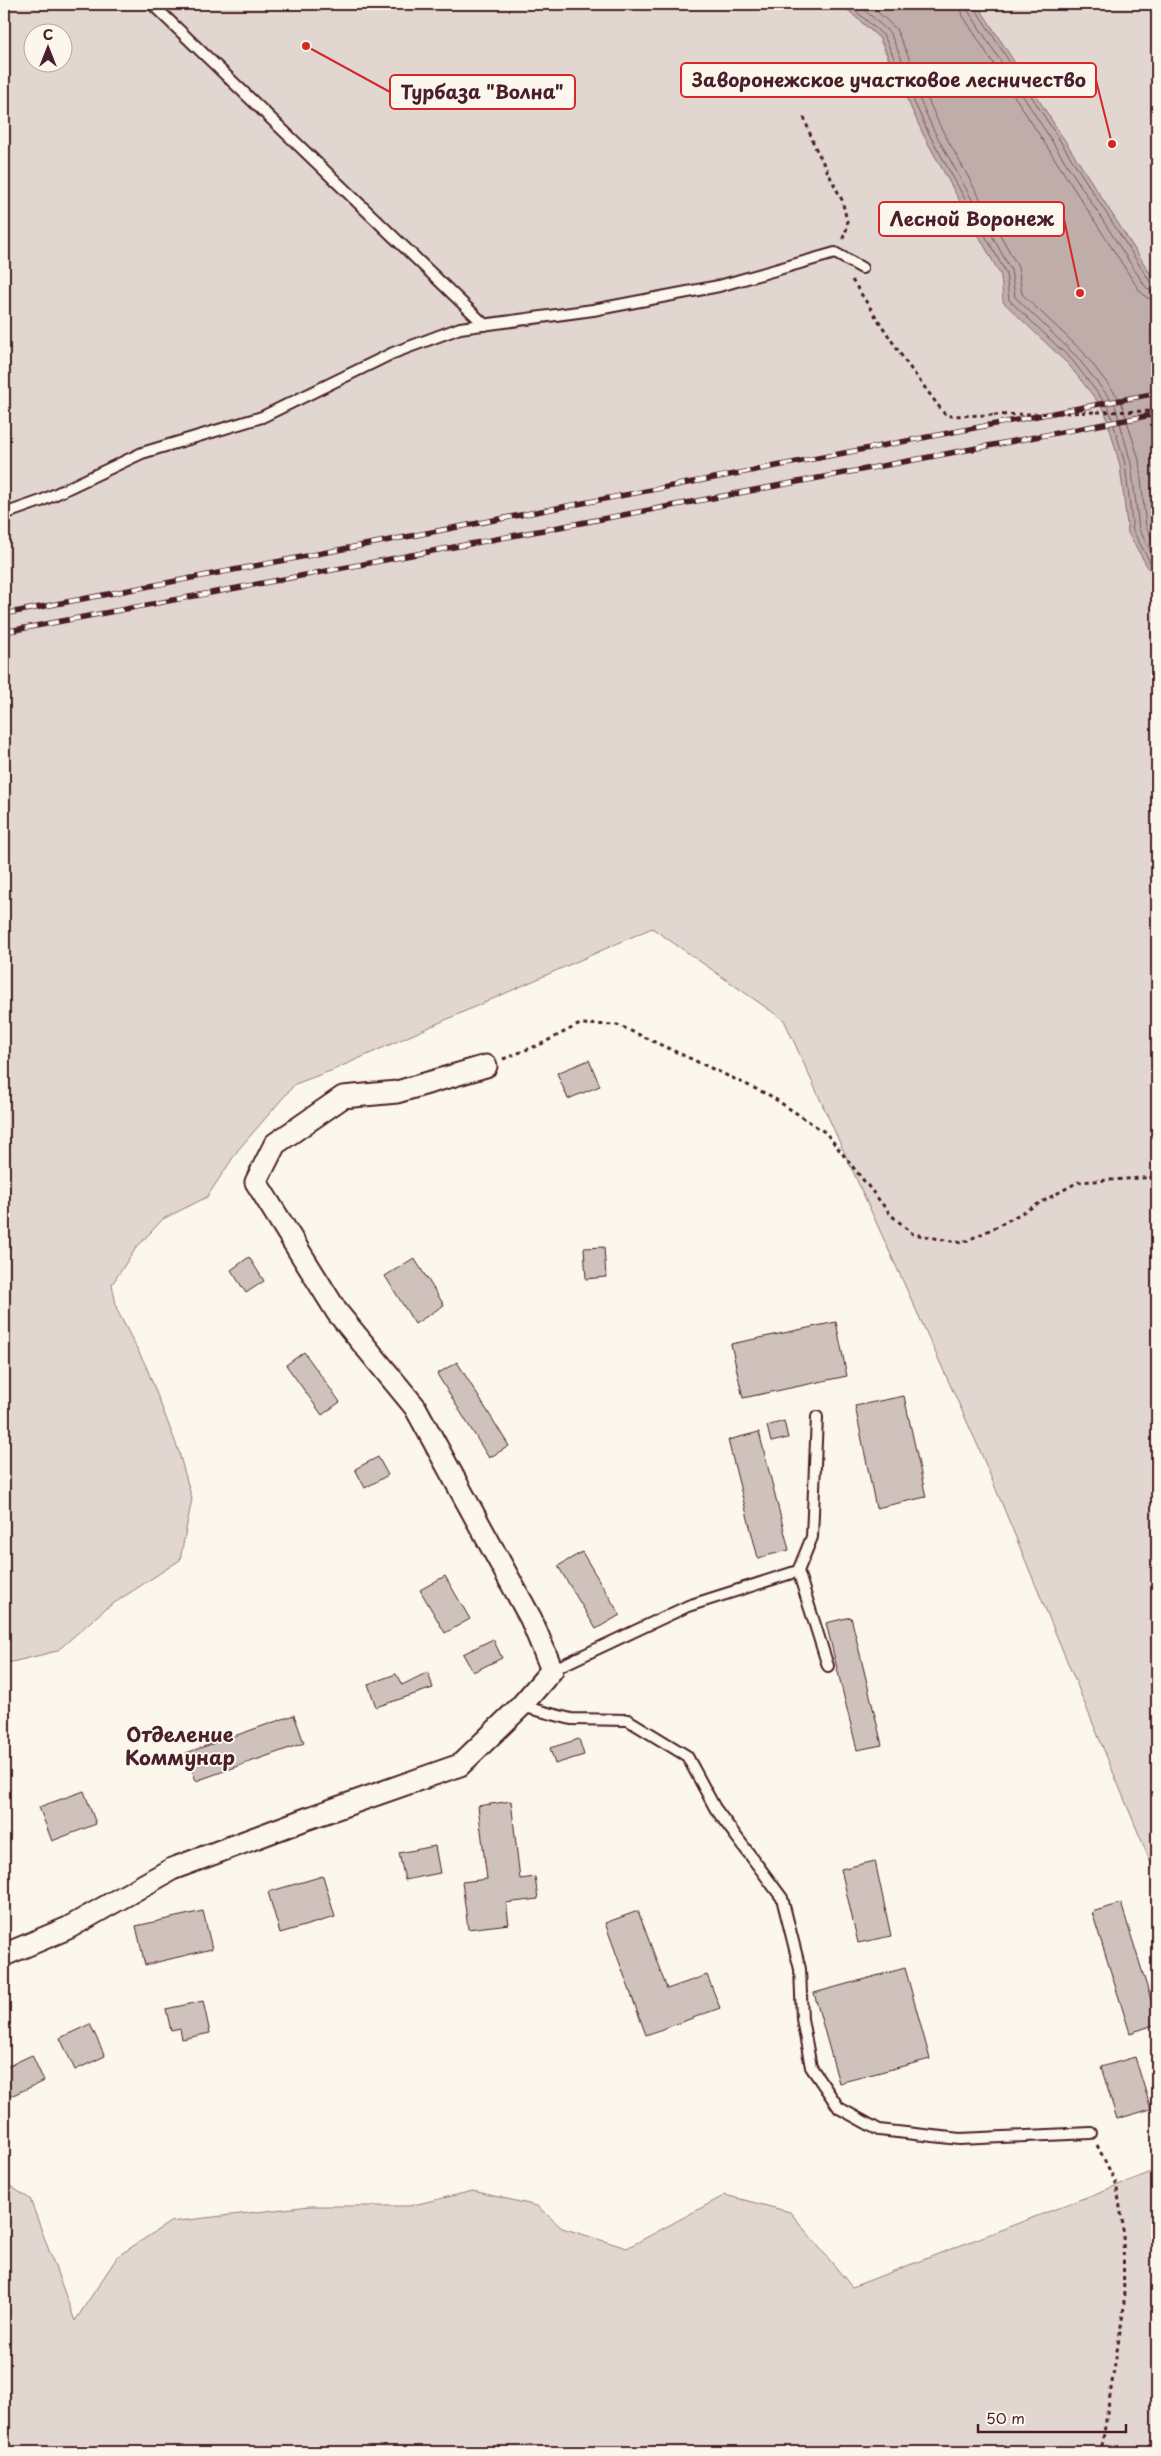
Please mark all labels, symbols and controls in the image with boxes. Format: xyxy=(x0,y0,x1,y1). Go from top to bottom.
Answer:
north arrow xyxy=(22,22,72,72)
text: С xyxy=(43,24,53,45)
callout: Заворонежское участковое лесничество xyxy=(681,63,1096,97)
text: Заворонежское участковое лесничество xyxy=(691,65,1086,93)
callout: Турбаза "Волна" xyxy=(390,75,575,109)
text: Турбаза "Волна" xyxy=(400,77,564,105)
callout: Лесной Воронеж xyxy=(879,202,1064,236)
text: Лесной Воронеж xyxy=(890,204,1055,232)
district label: Отделение Коммунар xyxy=(125,1719,235,1772)
scale bar xyxy=(978,2401,1126,2433)
text: 50 m xyxy=(986,2406,1025,2429)

